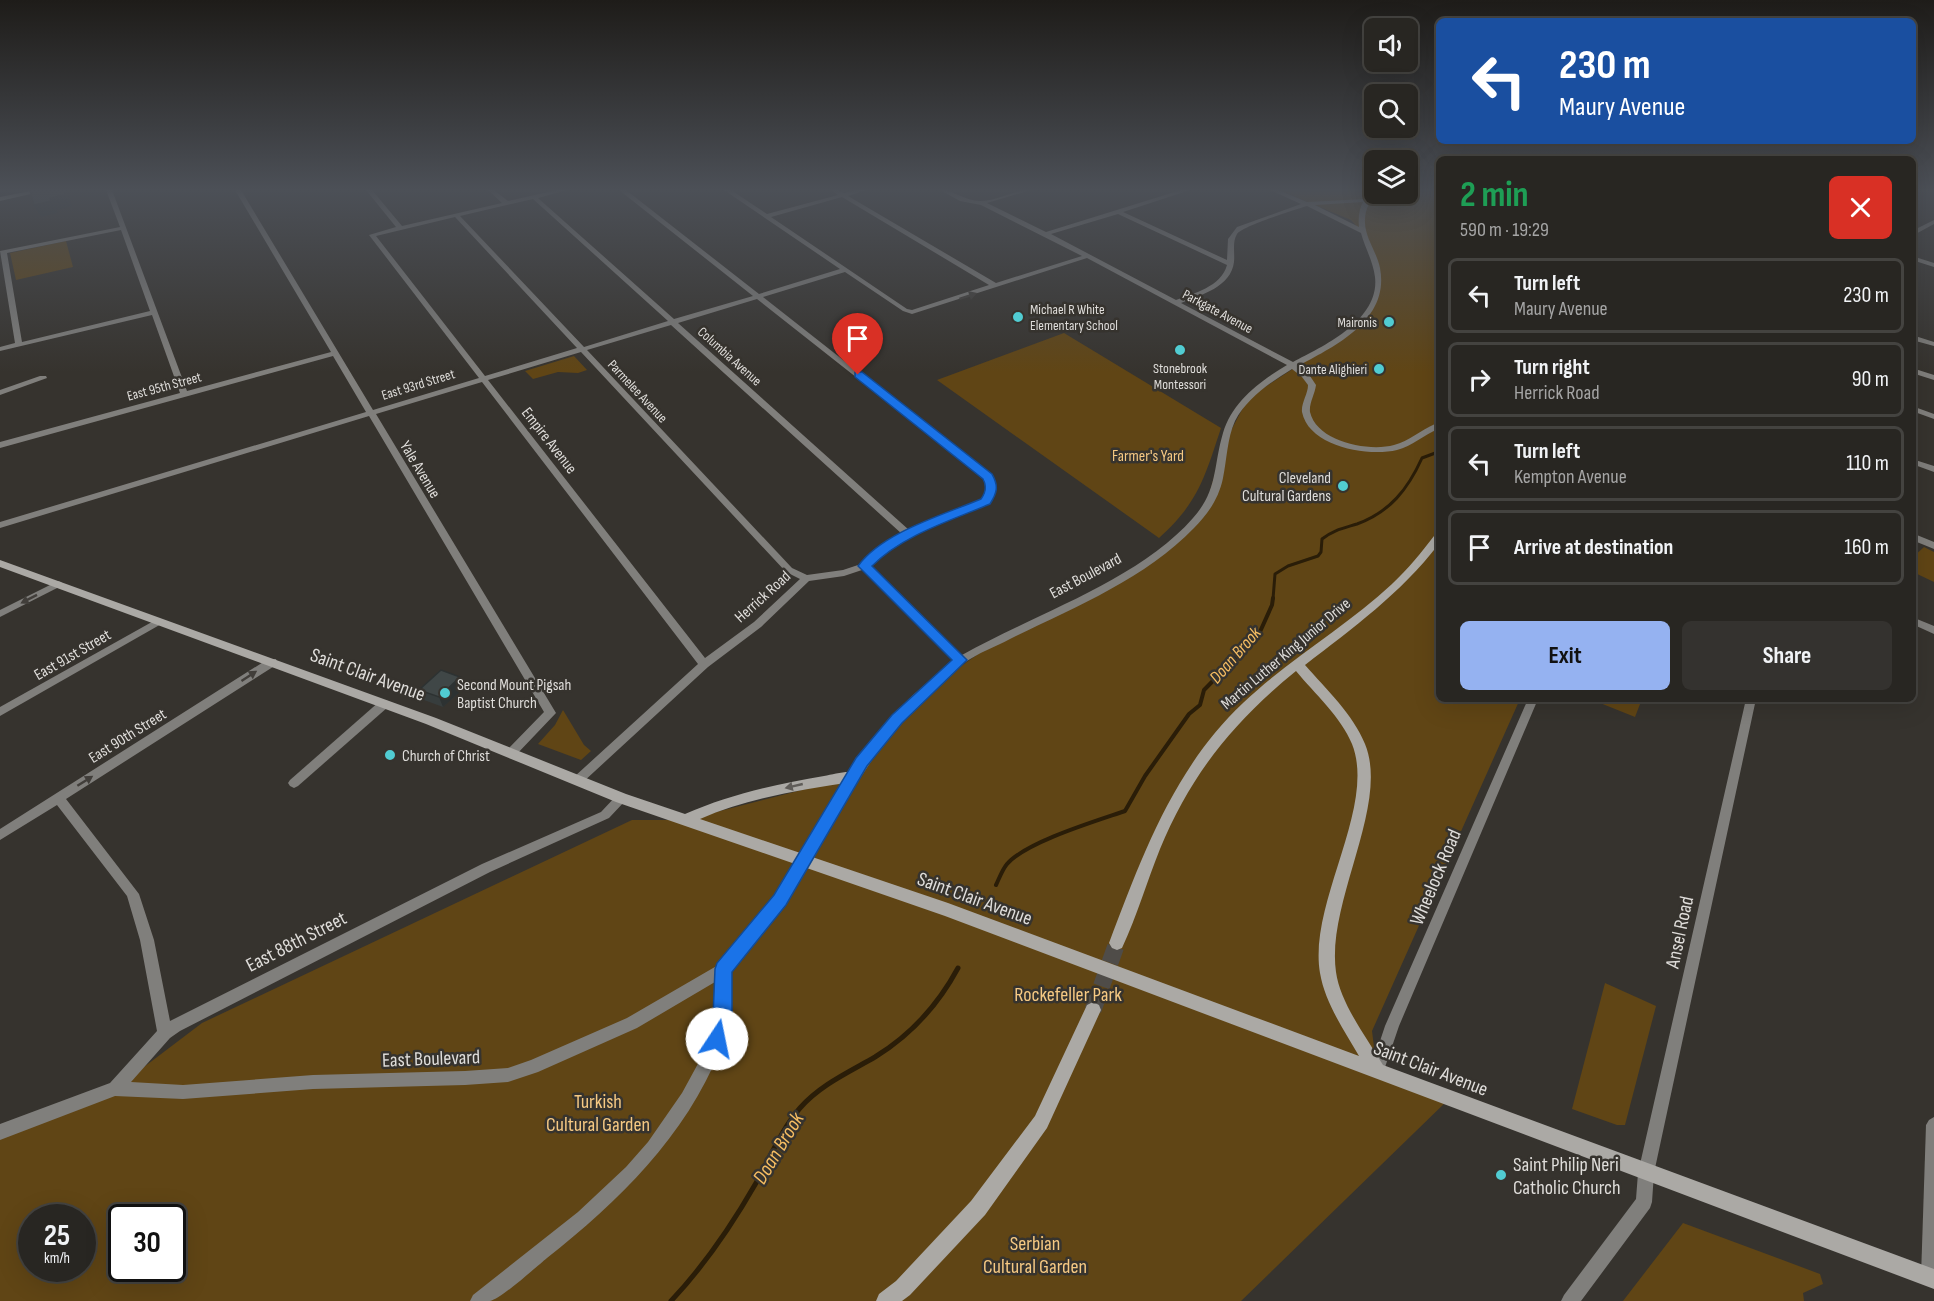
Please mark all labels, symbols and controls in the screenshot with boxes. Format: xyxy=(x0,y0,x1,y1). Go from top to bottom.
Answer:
map controls xyxy=(1364,18,1418,204)
button: sound xyxy=(1364,18,1418,72)
text: 230 m xyxy=(1559,40,1651,91)
icon: left xyxy=(1460,42,1538,120)
button: search xyxy=(1364,84,1418,138)
text: Maury Avenue xyxy=(1559,91,1685,123)
button: layers xyxy=(1364,150,1418,204)
text: 2 min xyxy=(1460,174,1529,217)
button: close xyxy=(1829,176,1892,239)
text: 590 m · 19:29 xyxy=(1460,218,1549,242)
text: Turn left xyxy=(1514,270,1580,297)
icon: left xyxy=(1463,279,1496,312)
text: 230 m xyxy=(1843,282,1889,309)
street label: Parkgate Avenue xyxy=(1180,286,1256,337)
one-way arrow xyxy=(959,290,977,300)
text: Maury Avenue xyxy=(1514,297,1608,321)
place label: Michael R White Elementary School xyxy=(1030,301,1118,334)
marker: Michael R White Elementary School xyxy=(1011,310,1025,324)
pin xyxy=(832,313,883,375)
place label: Maironis xyxy=(1337,314,1377,331)
marker: Maironis xyxy=(1382,315,1396,329)
icon: arrive xyxy=(841,322,874,355)
street label: Columbia Avenue xyxy=(694,323,765,390)
marker: Stonebrook Montessori xyxy=(1173,343,1187,357)
text: Turn right xyxy=(1514,354,1590,381)
street label: Parmelee Avenue xyxy=(604,356,671,426)
place label: Stonebrook Montessori xyxy=(1153,360,1208,393)
place label: Dante Alighieri xyxy=(1299,361,1367,378)
marker: Dante Alighieri xyxy=(1372,362,1386,376)
icon: right xyxy=(1463,363,1496,396)
street label: East 93rd Street xyxy=(379,365,457,404)
text: 90 m xyxy=(1852,366,1889,393)
street label: East 95th Street xyxy=(125,368,203,405)
text: Herrick Road xyxy=(1514,381,1600,405)
street label: Empire Avenue xyxy=(517,404,581,478)
street label: Yale Avenue xyxy=(395,438,444,502)
text: Turn left xyxy=(1514,438,1580,465)
park label: Farmer's Yard xyxy=(1112,447,1184,466)
icon: left xyxy=(1463,447,1496,480)
text: 110 m xyxy=(1846,450,1889,477)
text: Kempton Avenue xyxy=(1514,465,1627,489)
place label: Cleveland Cultural Gardens xyxy=(1242,469,1331,506)
marker: Cleveland Cultural Gardens xyxy=(1336,479,1350,493)
icon: arrive xyxy=(1463,531,1496,564)
text: Arrive at destination xyxy=(1514,534,1673,561)
text: 160 m xyxy=(1844,534,1889,561)
street label: East Boulevard xyxy=(1047,549,1125,603)
street label: Herrick Road xyxy=(731,567,795,627)
one-way arrow xyxy=(20,594,37,604)
street label: Martin Luther King Junior Drive xyxy=(1217,594,1355,714)
button: Exit xyxy=(1460,621,1670,690)
button: Share xyxy=(1682,621,1892,690)
water label: Doan Brook xyxy=(1205,622,1266,688)
street label: East 91st Street xyxy=(31,626,115,685)
street label: Saint Clair Avenue xyxy=(307,643,428,707)
one-way arrow xyxy=(241,671,258,682)
place label: Second Mount Pigsah Baptist Church xyxy=(457,676,571,713)
marker: Second Mount Pigsah Baptist Church xyxy=(438,686,452,700)
street label: East 90th Street xyxy=(85,705,170,768)
place label: Church of Christ xyxy=(402,747,490,766)
marker: Church of Christ xyxy=(383,748,397,762)
one-way arrow xyxy=(77,776,93,787)
one-way arrow xyxy=(785,782,804,791)
street label: Wheelock Road xyxy=(1405,826,1467,929)
street label: Saint Clair Avenue xyxy=(914,867,1035,931)
street label: Ansel Road xyxy=(1660,894,1699,971)
street label: East 88th Street xyxy=(242,906,351,977)
park label: Rockefeller Park xyxy=(1014,983,1122,1007)
position arrow xyxy=(685,1007,749,1071)
street label: Saint Clair Avenue xyxy=(1370,1036,1491,1102)
street label: East Boulevard xyxy=(382,1045,481,1073)
park label: Turkish Cultural Garden xyxy=(546,1090,650,1137)
water label: Doan Brook xyxy=(747,1107,810,1189)
place label: Saint Philip Neri Catholic Church xyxy=(1513,1153,1621,1200)
marker: Saint Philip Neri Catholic Church xyxy=(1494,1168,1508,1182)
speed limit sign: 30 xyxy=(108,1204,186,1282)
text: 25 xyxy=(44,1218,70,1254)
park label: Serbian Cultural Garden xyxy=(983,1232,1087,1279)
text: km/h xyxy=(44,1249,70,1268)

